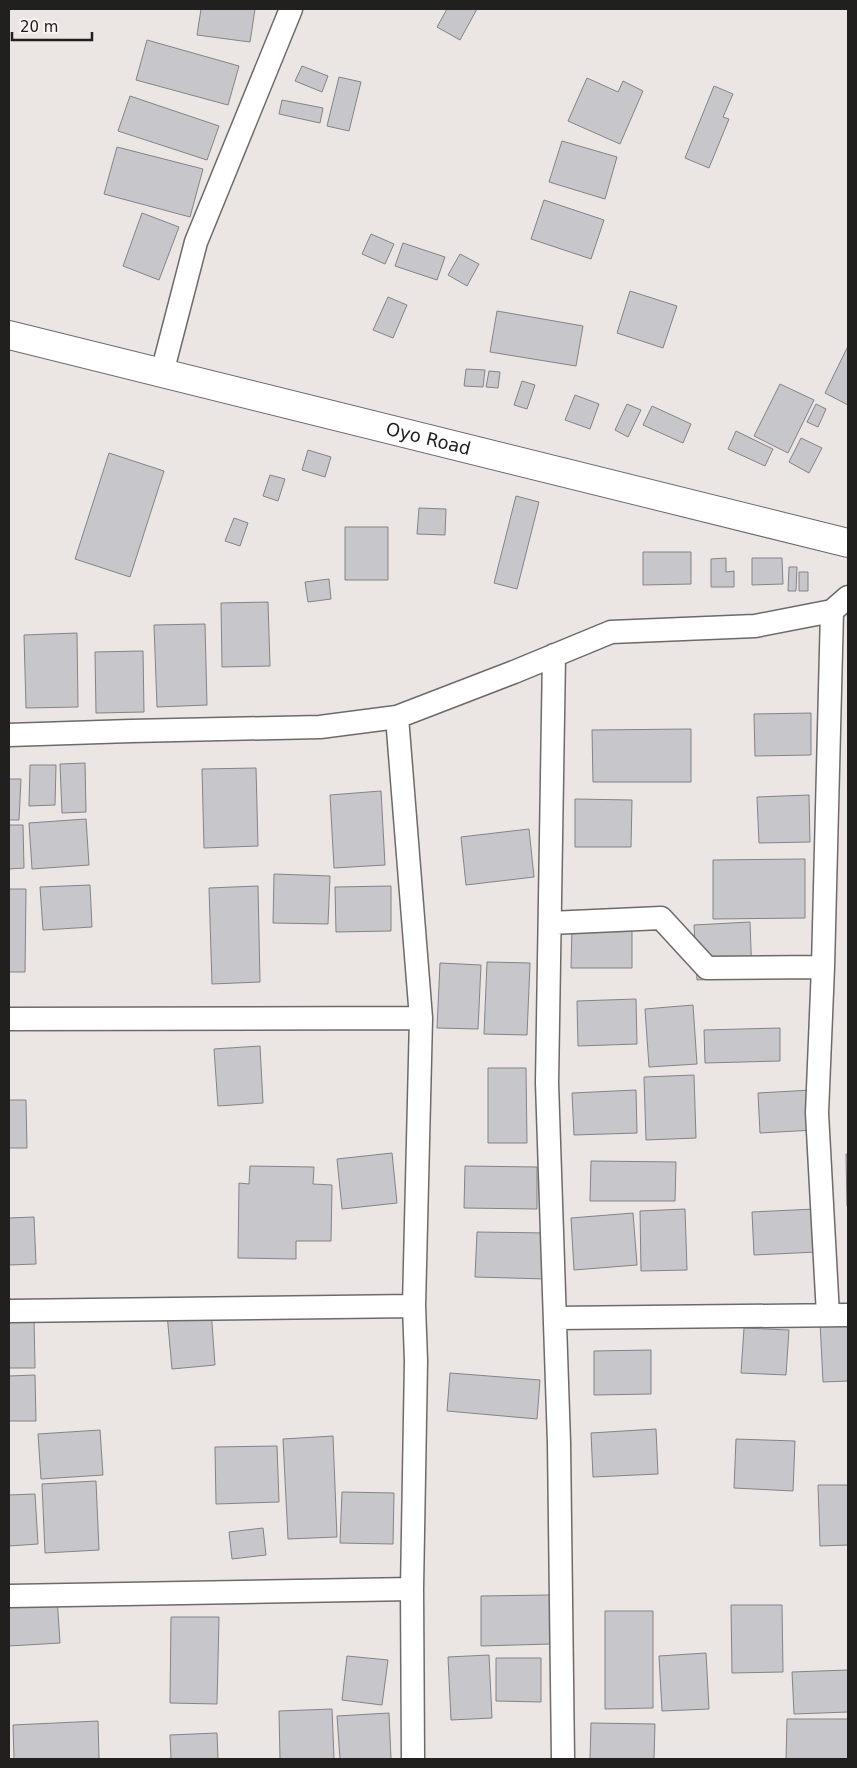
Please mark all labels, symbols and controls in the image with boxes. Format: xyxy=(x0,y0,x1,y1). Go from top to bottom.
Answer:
scale bar xyxy=(12,10,92,42)
text: 20 m xyxy=(20,18,58,36)
street label: Oyo Road xyxy=(384,418,473,459)

